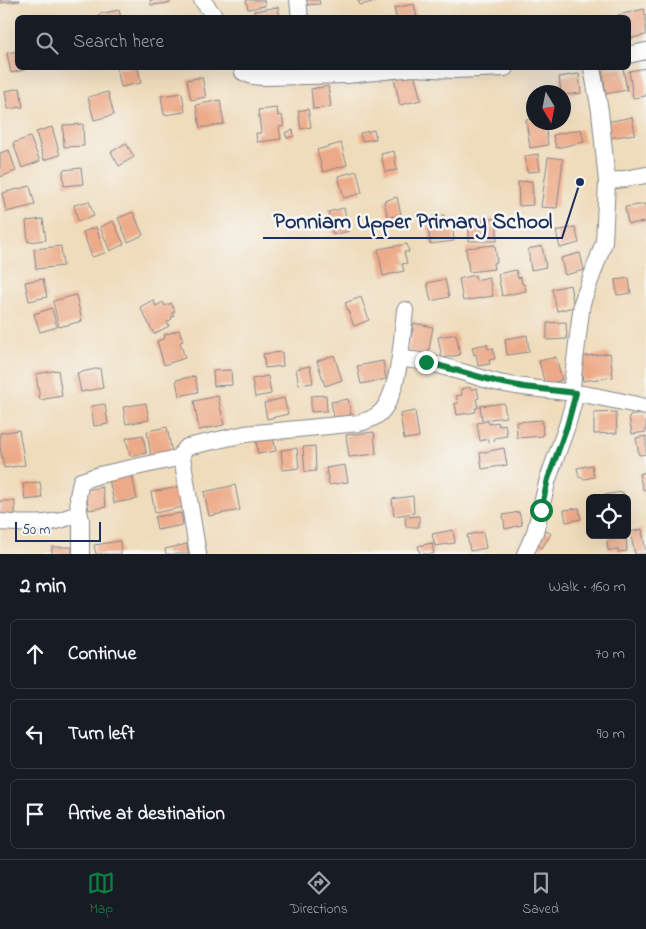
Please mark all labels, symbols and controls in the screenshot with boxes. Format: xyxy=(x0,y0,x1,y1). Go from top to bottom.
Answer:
search box xyxy=(15,15,631,70)
icon: search xyxy=(33,29,61,57)
text: Search here xyxy=(73,29,164,56)
north arrow xyxy=(526,85,571,130)
callout: Ponniam Upper Primary School xyxy=(263,201,562,238)
text: Ponniam Upper Primary School xyxy=(274,207,553,240)
route end xyxy=(415,351,438,374)
map controls xyxy=(586,494,631,539)
button: locate xyxy=(586,494,631,539)
route start xyxy=(530,499,553,522)
scale bar xyxy=(15,519,101,542)
text: 50 m xyxy=(22,520,50,541)
text: 2 min xyxy=(20,572,66,602)
text: Walk · 160 m xyxy=(548,575,626,599)
icon: ahead xyxy=(21,640,49,668)
text: Continue xyxy=(68,641,136,668)
text: 70 m xyxy=(595,642,625,666)
icon: left xyxy=(21,720,49,748)
text: Turn left xyxy=(68,721,135,748)
text: 90 m xyxy=(597,722,625,746)
icon: arrive xyxy=(21,800,49,828)
text: Arrive at destination xyxy=(68,801,225,828)
tab: Map xyxy=(87,869,115,920)
tab: Directions xyxy=(290,869,348,920)
tab: Saved xyxy=(522,869,559,920)

